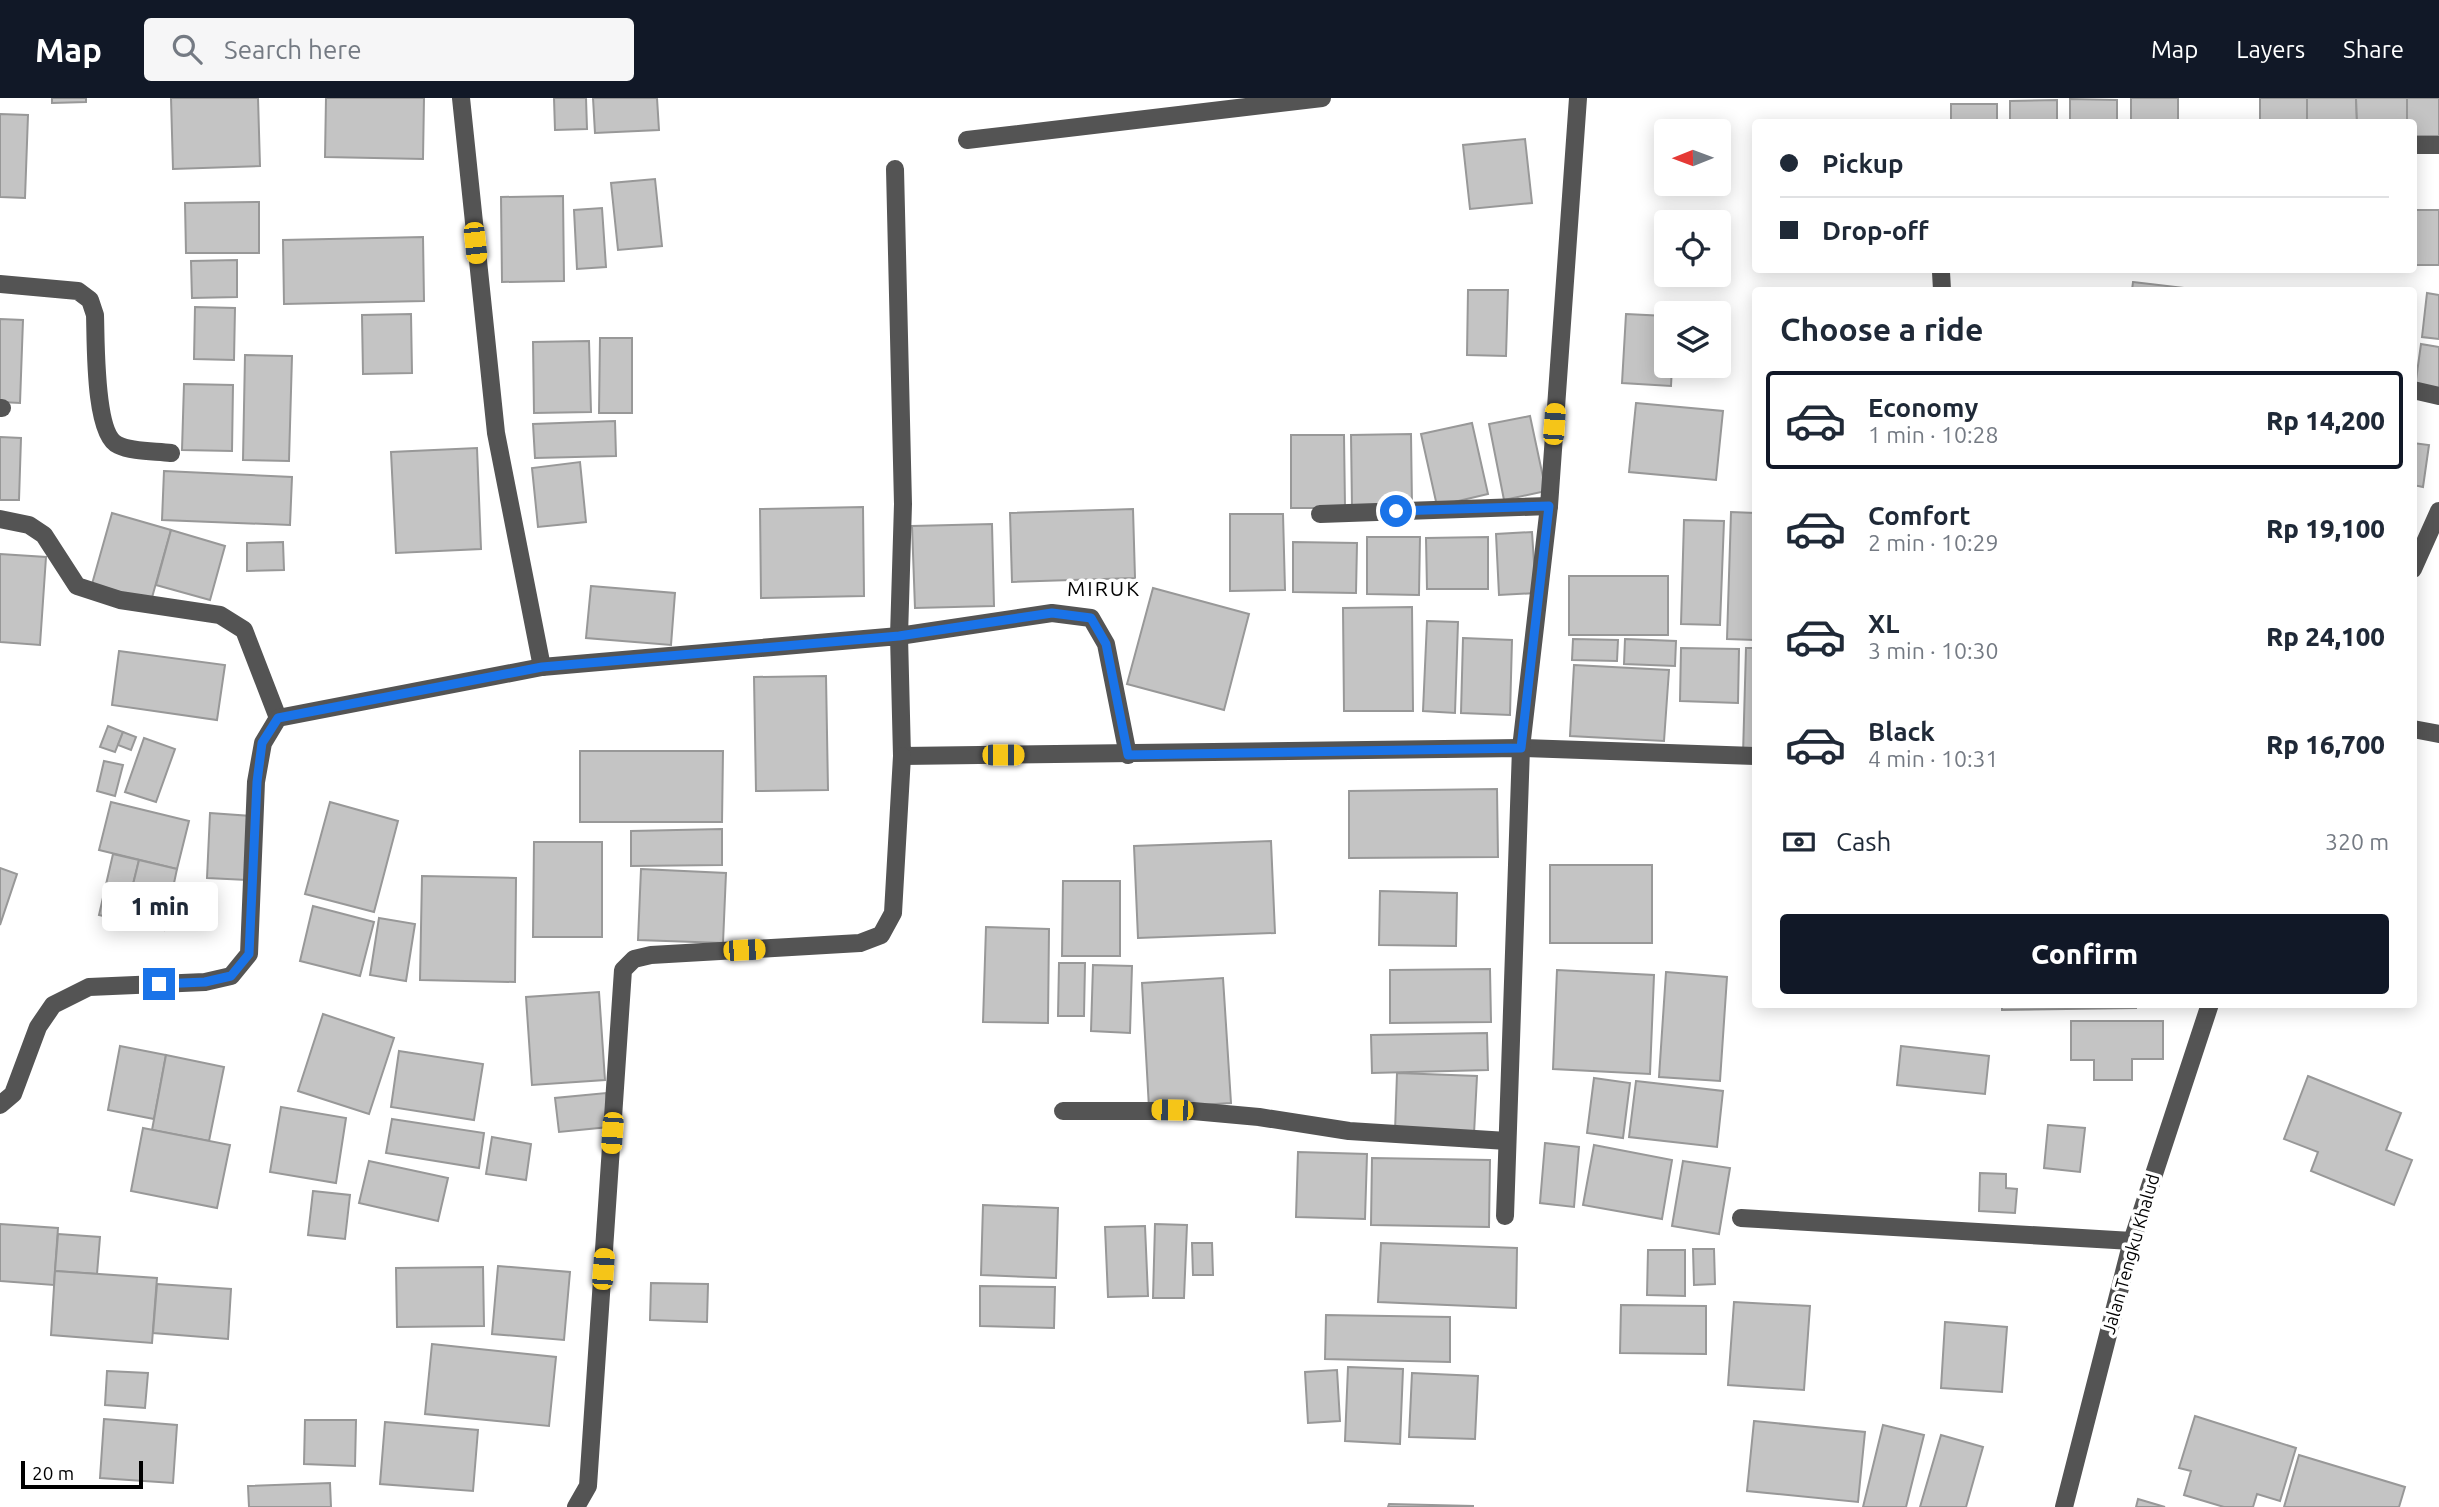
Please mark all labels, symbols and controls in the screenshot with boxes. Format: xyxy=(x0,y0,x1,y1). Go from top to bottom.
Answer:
search box xyxy=(144,18,634,81)
icon: search xyxy=(168,30,206,68)
text: Map xyxy=(35,31,102,68)
text: Search here xyxy=(224,35,362,64)
text: Map xyxy=(2151,36,2198,63)
text: Layers xyxy=(2236,36,2305,63)
text: Share xyxy=(2343,36,2404,63)
north arrow xyxy=(1654,119,1731,196)
map controls xyxy=(1654,119,1731,378)
text: Pickup xyxy=(1822,149,1904,178)
button: locate xyxy=(1654,210,1731,287)
text: Drop-off xyxy=(1822,216,1929,245)
car xyxy=(463,221,488,265)
button: layers xyxy=(1654,301,1731,378)
text: Choose a ride xyxy=(1780,311,1983,347)
icon: car xyxy=(1784,389,1847,452)
text: Economy xyxy=(1868,393,1978,422)
car xyxy=(1543,402,1566,446)
text: Rp 14,200 xyxy=(2266,406,2385,435)
text: 1 min · 10:28 xyxy=(1868,422,1999,447)
route start xyxy=(1380,495,1412,527)
icon: car xyxy=(1784,497,1847,560)
text: Comfort xyxy=(1868,501,1971,530)
text: Rp 19,100 xyxy=(2266,514,2385,543)
text: 2 min · 10:29 xyxy=(1868,530,1999,555)
district label: MIRUK xyxy=(1067,576,1141,600)
icon: car xyxy=(1784,605,1847,668)
text: XL xyxy=(1868,609,1899,638)
text: Rp 24,100 xyxy=(2266,622,2385,651)
text: 3 min · 10:30 xyxy=(1868,638,1999,663)
icon: car xyxy=(1784,713,1847,776)
text: Black xyxy=(1868,717,1935,746)
text: Rp 16,700 xyxy=(2266,730,2385,759)
car xyxy=(983,745,1025,766)
text: 4 min · 10:31 xyxy=(1868,746,1999,771)
icon: cash xyxy=(1780,823,1818,861)
text: Cash xyxy=(1836,827,1891,856)
text: 320 m xyxy=(2325,829,2389,854)
callout: 1 min xyxy=(101,882,217,932)
text: 1 min xyxy=(131,894,189,919)
button: Confirm xyxy=(1780,914,2389,994)
car xyxy=(723,938,766,962)
route end xyxy=(143,968,175,1000)
car xyxy=(1151,1099,1194,1121)
car xyxy=(601,1111,624,1155)
street label: Jalan Tengku Khalud xyxy=(2098,1171,2162,1336)
car xyxy=(592,1247,615,1291)
scale bar xyxy=(21,1458,144,1490)
text: 20 m xyxy=(32,1462,74,1484)

